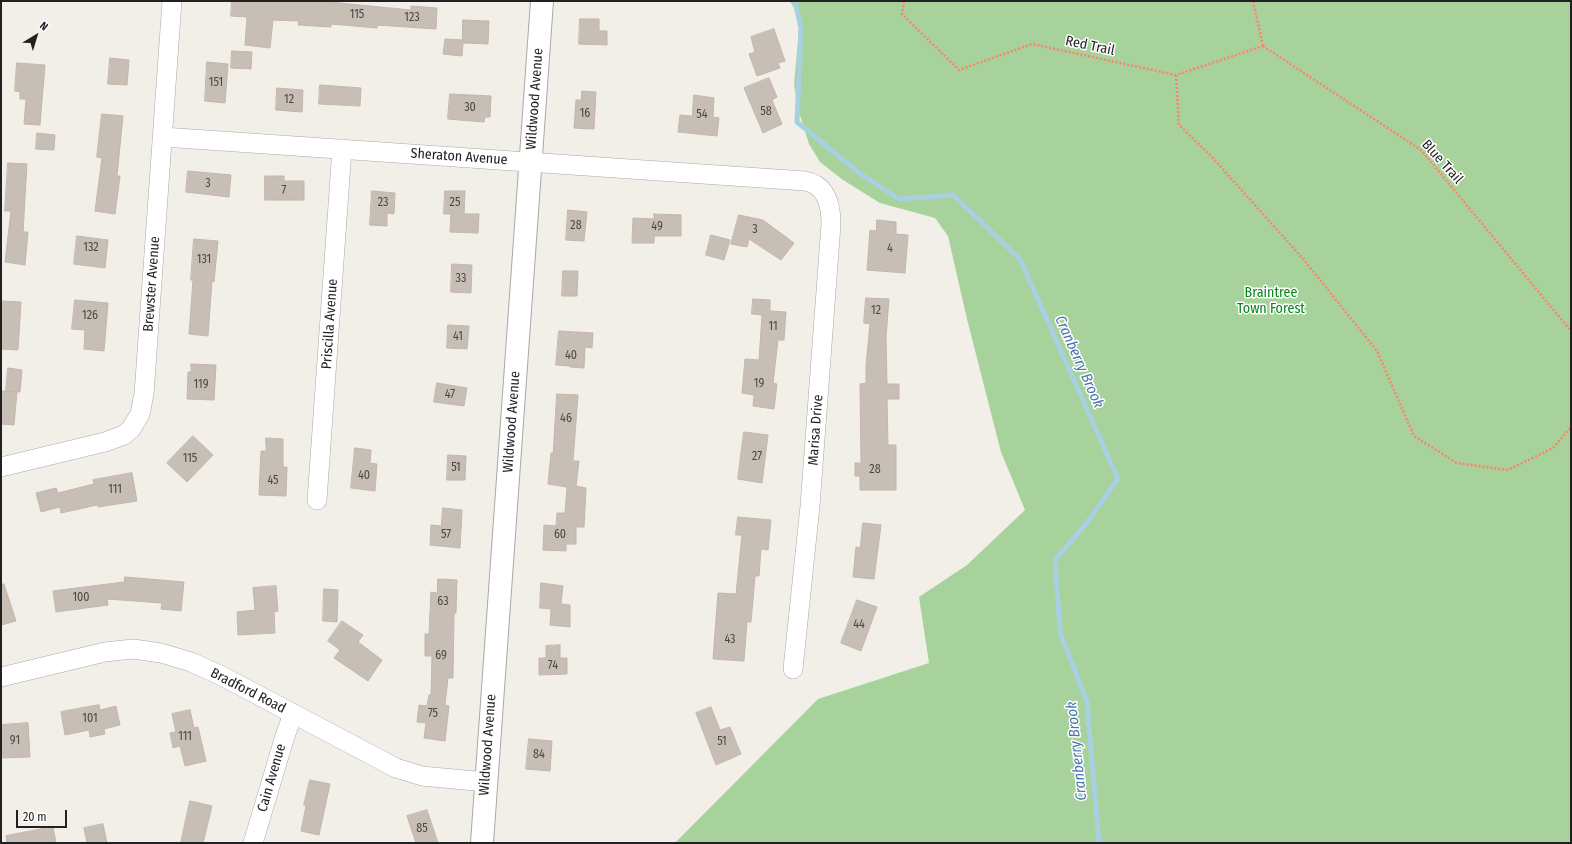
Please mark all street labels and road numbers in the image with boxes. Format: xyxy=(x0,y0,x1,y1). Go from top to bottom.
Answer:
street label: Red Trail xyxy=(1064,33,1116,59)
street label: Wildwood Avenue xyxy=(523,48,547,150)
street label: Blue Trail xyxy=(1418,137,1466,187)
street label: Sheraton Avenue xyxy=(410,145,508,169)
street label: Brewster Avenue xyxy=(140,236,164,332)
street label: Priscilla Avenue xyxy=(318,278,342,370)
street label: Wildwood Avenue xyxy=(500,371,524,473)
street label: Marisa Drive xyxy=(805,394,827,466)
street label: Bradford Road xyxy=(208,665,288,717)
street label: Wildwood Avenue xyxy=(476,694,500,796)
street label: Cain Avenue xyxy=(254,742,290,814)

